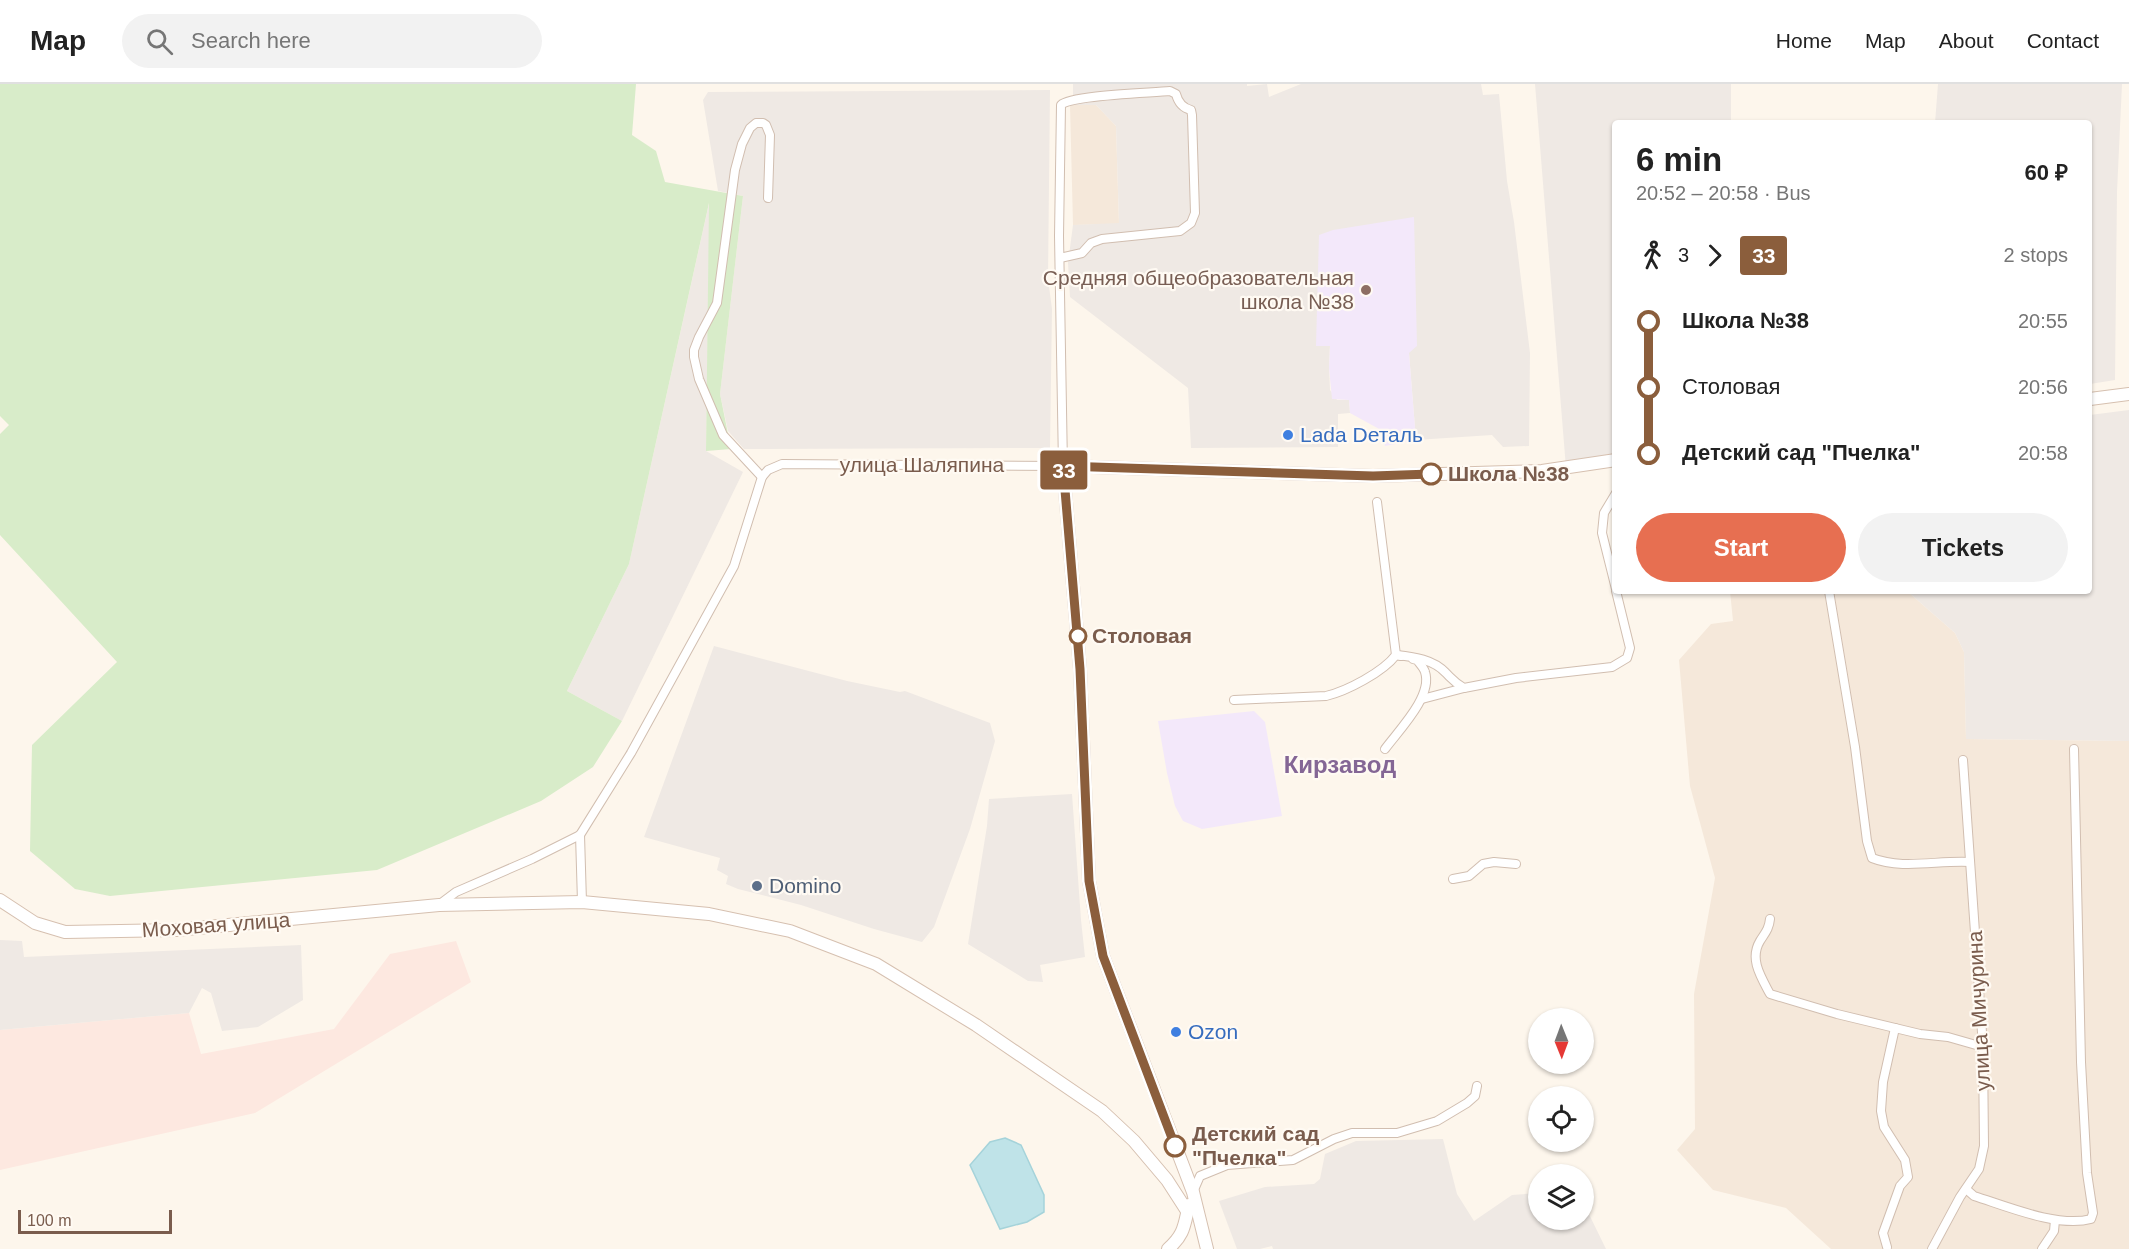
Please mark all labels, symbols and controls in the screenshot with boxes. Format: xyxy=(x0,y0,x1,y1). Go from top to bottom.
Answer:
search box xyxy=(122,14,542,68)
text: Map xyxy=(30,25,86,56)
icon: search xyxy=(143,25,176,58)
text: Search here xyxy=(191,28,311,53)
text: Home xyxy=(1776,29,1832,52)
text: Map xyxy=(1865,29,1906,52)
text: About xyxy=(1939,29,1994,52)
text: Contact xyxy=(2027,29,2099,52)
text: 6 min xyxy=(1636,141,1722,178)
text: 60 ₽ xyxy=(2025,160,2068,185)
text: 20:52 – 20:58 · Bus xyxy=(1636,182,1811,204)
icon: walk xyxy=(1636,239,1669,272)
icon: forward xyxy=(1698,239,1731,272)
text: 3 xyxy=(1678,244,1689,266)
text: 33 xyxy=(1752,244,1775,267)
text: 2 stops xyxy=(2004,244,2068,266)
place label: Средняя общеобразовательная школа №38 xyxy=(1043,266,1354,313)
marker: Средняя общеобразовательная школа №38 xyxy=(1359,283,1373,297)
text: Школа №38 xyxy=(1682,308,1809,333)
text: 20:55 xyxy=(2018,310,2068,332)
text: Столовая xyxy=(1682,374,1780,399)
text: 20:56 xyxy=(2018,376,2068,398)
place label: Lada Dеталь xyxy=(1300,423,1423,446)
marker: Lada Dеталь xyxy=(1281,428,1295,442)
text: Детский сад "Пчелка" xyxy=(1682,440,1921,465)
text: 20:58 xyxy=(2018,442,2068,464)
line badge: 33 xyxy=(1037,450,1091,490)
street label: улица Шаляпина xyxy=(840,453,1005,476)
text: 33 xyxy=(1052,459,1076,482)
place label: Школа №38 xyxy=(1448,462,1570,485)
marker: Школа №38 xyxy=(1420,463,1442,485)
button: Start xyxy=(1636,513,1846,582)
button: Tickets xyxy=(1858,513,2068,582)
place label: Столовая xyxy=(1092,624,1192,647)
marker: Столовая xyxy=(1069,627,1087,645)
district label: Кирзавод xyxy=(1284,751,1396,778)
place label: Domino xyxy=(769,874,841,897)
marker: Domino xyxy=(750,879,764,893)
street label: Моховая улица xyxy=(141,908,291,941)
street label: улица Мичурина xyxy=(1963,930,1994,1092)
north arrow xyxy=(1528,1008,1594,1074)
map controls xyxy=(1528,1008,1594,1230)
place label: Ozon xyxy=(1188,1020,1238,1043)
marker: Ozon xyxy=(1169,1025,1183,1039)
button: locate xyxy=(1528,1086,1594,1152)
place label: Детский сад "Пчелка" xyxy=(1192,1122,1319,1169)
marker: Детский сад "Пчелка" xyxy=(1164,1135,1186,1157)
button: layers xyxy=(1528,1164,1594,1230)
scale bar xyxy=(18,1207,172,1234)
text: 100 m xyxy=(27,1212,71,1229)

